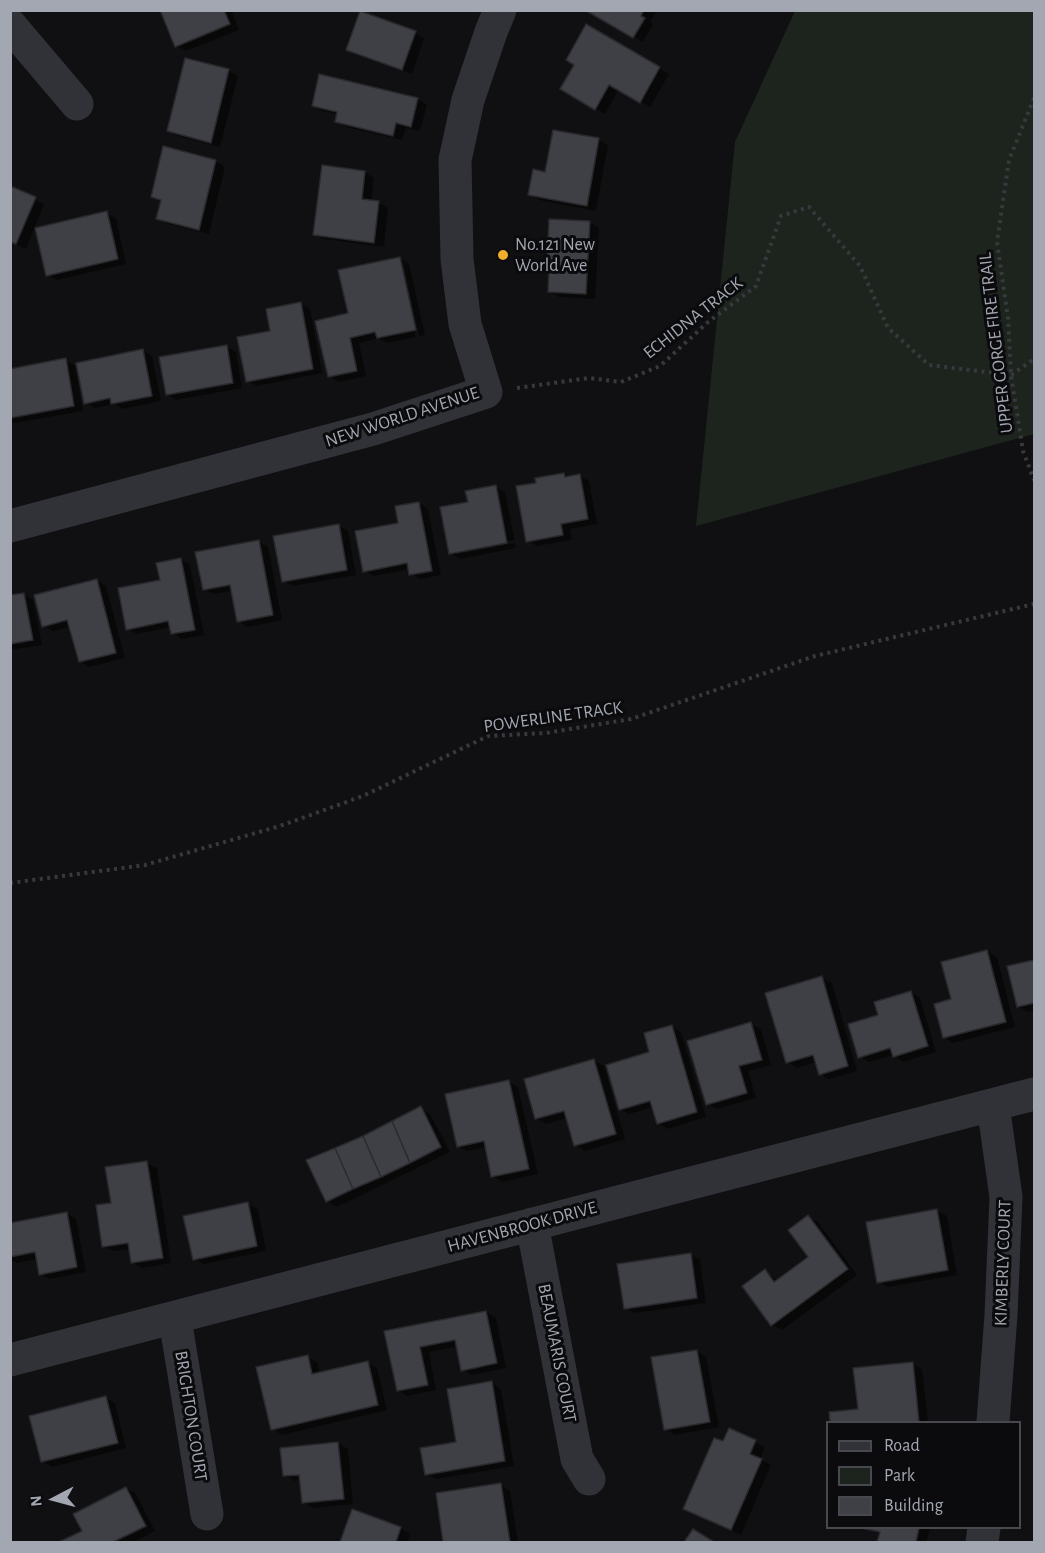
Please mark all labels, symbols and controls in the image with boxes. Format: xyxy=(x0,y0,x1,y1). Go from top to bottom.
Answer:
place label: No.121 New World Ave xyxy=(515,234,595,276)
marker: No.121 New World Ave xyxy=(496,248,510,262)
street label: UPPER GORGE FIRE TRAIL xyxy=(974,251,1018,435)
street label: ECHIDNA TRACK xyxy=(639,272,747,364)
street label: NEW WORLD AVENUE xyxy=(322,382,482,452)
street label: POWERLINE TRACK xyxy=(482,697,624,737)
street label: HAVENBROOK DRIVE xyxy=(445,1197,599,1257)
street label: KIMBERLY COURT xyxy=(990,1199,1016,1327)
street label: BEAUMARIS COURT xyxy=(533,1282,581,1424)
street label: BRIGHTON COURT xyxy=(170,1349,212,1483)
legend xyxy=(826,1421,1021,1529)
text: Road xyxy=(884,1437,920,1455)
text: Park xyxy=(884,1467,915,1485)
north arrow xyxy=(24,1469,84,1529)
text: N xyxy=(28,1495,45,1507)
text: Building xyxy=(884,1497,943,1515)

